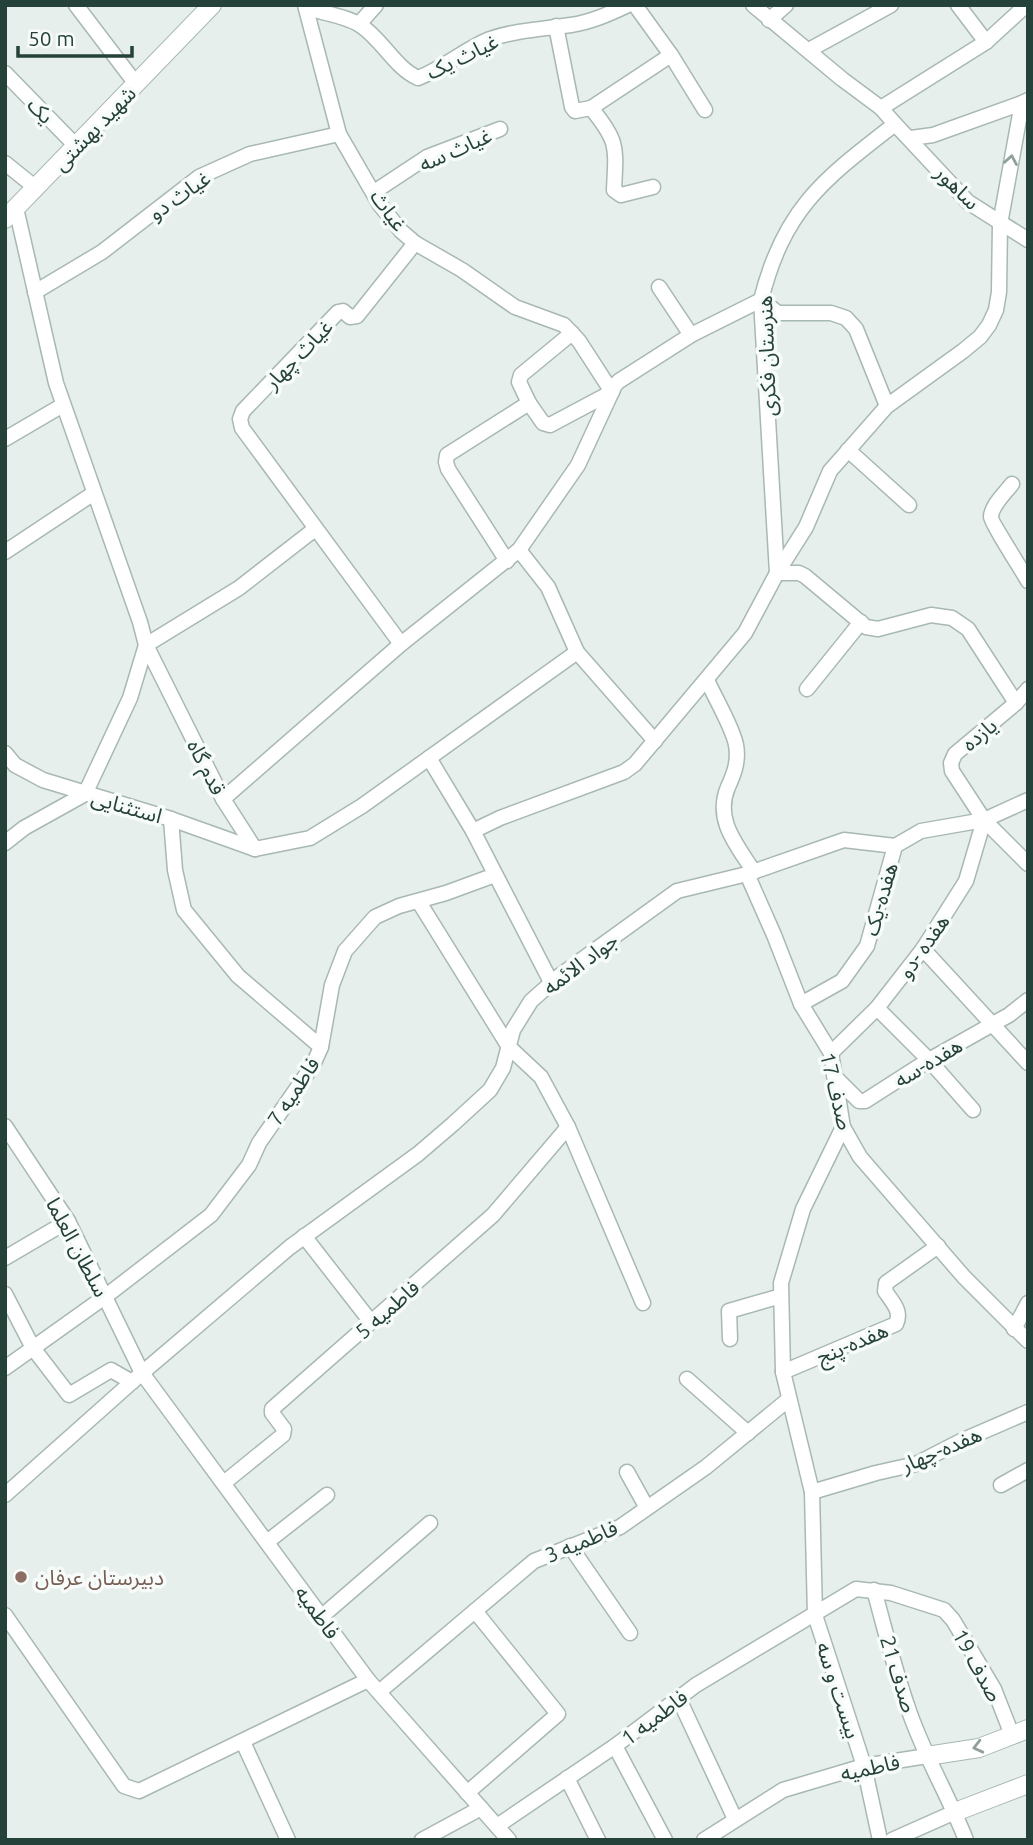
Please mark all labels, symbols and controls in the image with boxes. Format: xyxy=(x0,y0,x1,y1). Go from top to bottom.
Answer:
scale bar xyxy=(18,14,131,58)
text: 50 m xyxy=(28,26,75,50)
street label: غیاث یک xyxy=(422,28,502,84)
street label: شهید بهشتی xyxy=(48,81,141,176)
street label: یک xyxy=(23,92,59,128)
street label: غیاث سه xyxy=(415,122,495,176)
one-way arrow xyxy=(1002,154,1017,166)
street label: ساهور xyxy=(930,159,985,215)
street label: غیاث دو xyxy=(144,165,215,226)
street label: غیاث xyxy=(366,185,412,235)
street label: هنرستان فکری xyxy=(752,295,781,417)
street label: غیاث چهار xyxy=(258,314,338,396)
street label: یازده xyxy=(957,713,1002,756)
street label: قدم گاه xyxy=(179,735,231,801)
street label: استثنایی xyxy=(89,785,165,828)
street label: هفده-یک xyxy=(858,860,902,938)
street label: هفده -دو xyxy=(892,909,954,983)
street label: جواد الائمه xyxy=(538,927,623,1000)
street label: هفده-سه xyxy=(890,1032,966,1092)
street label: صدف 17 xyxy=(816,1050,858,1132)
street label: فاطمیه 7 xyxy=(262,1052,324,1130)
street label: سلطان العلما xyxy=(41,1193,114,1301)
street label: فاطمیه 5 xyxy=(350,1275,424,1343)
street label: هفده-پنج xyxy=(813,1317,893,1372)
street label: هفده-چهار xyxy=(896,1421,986,1479)
street label: فاطمیه 3 xyxy=(541,1515,621,1567)
place label: دبیرستان عرفان xyxy=(35,1565,164,1590)
marker: دبیرستان عرفان xyxy=(13,1569,29,1585)
street label: فاطمیه xyxy=(291,1581,345,1643)
street label: صدف 19 xyxy=(948,1625,1008,1706)
street label: صدف 21 xyxy=(876,1633,922,1715)
street label: بیست و سه xyxy=(811,1639,866,1742)
street label: فاطمیه 1 xyxy=(616,1684,692,1750)
one-way arrow xyxy=(972,1739,984,1753)
street label: فاطمیه xyxy=(838,1749,902,1785)

